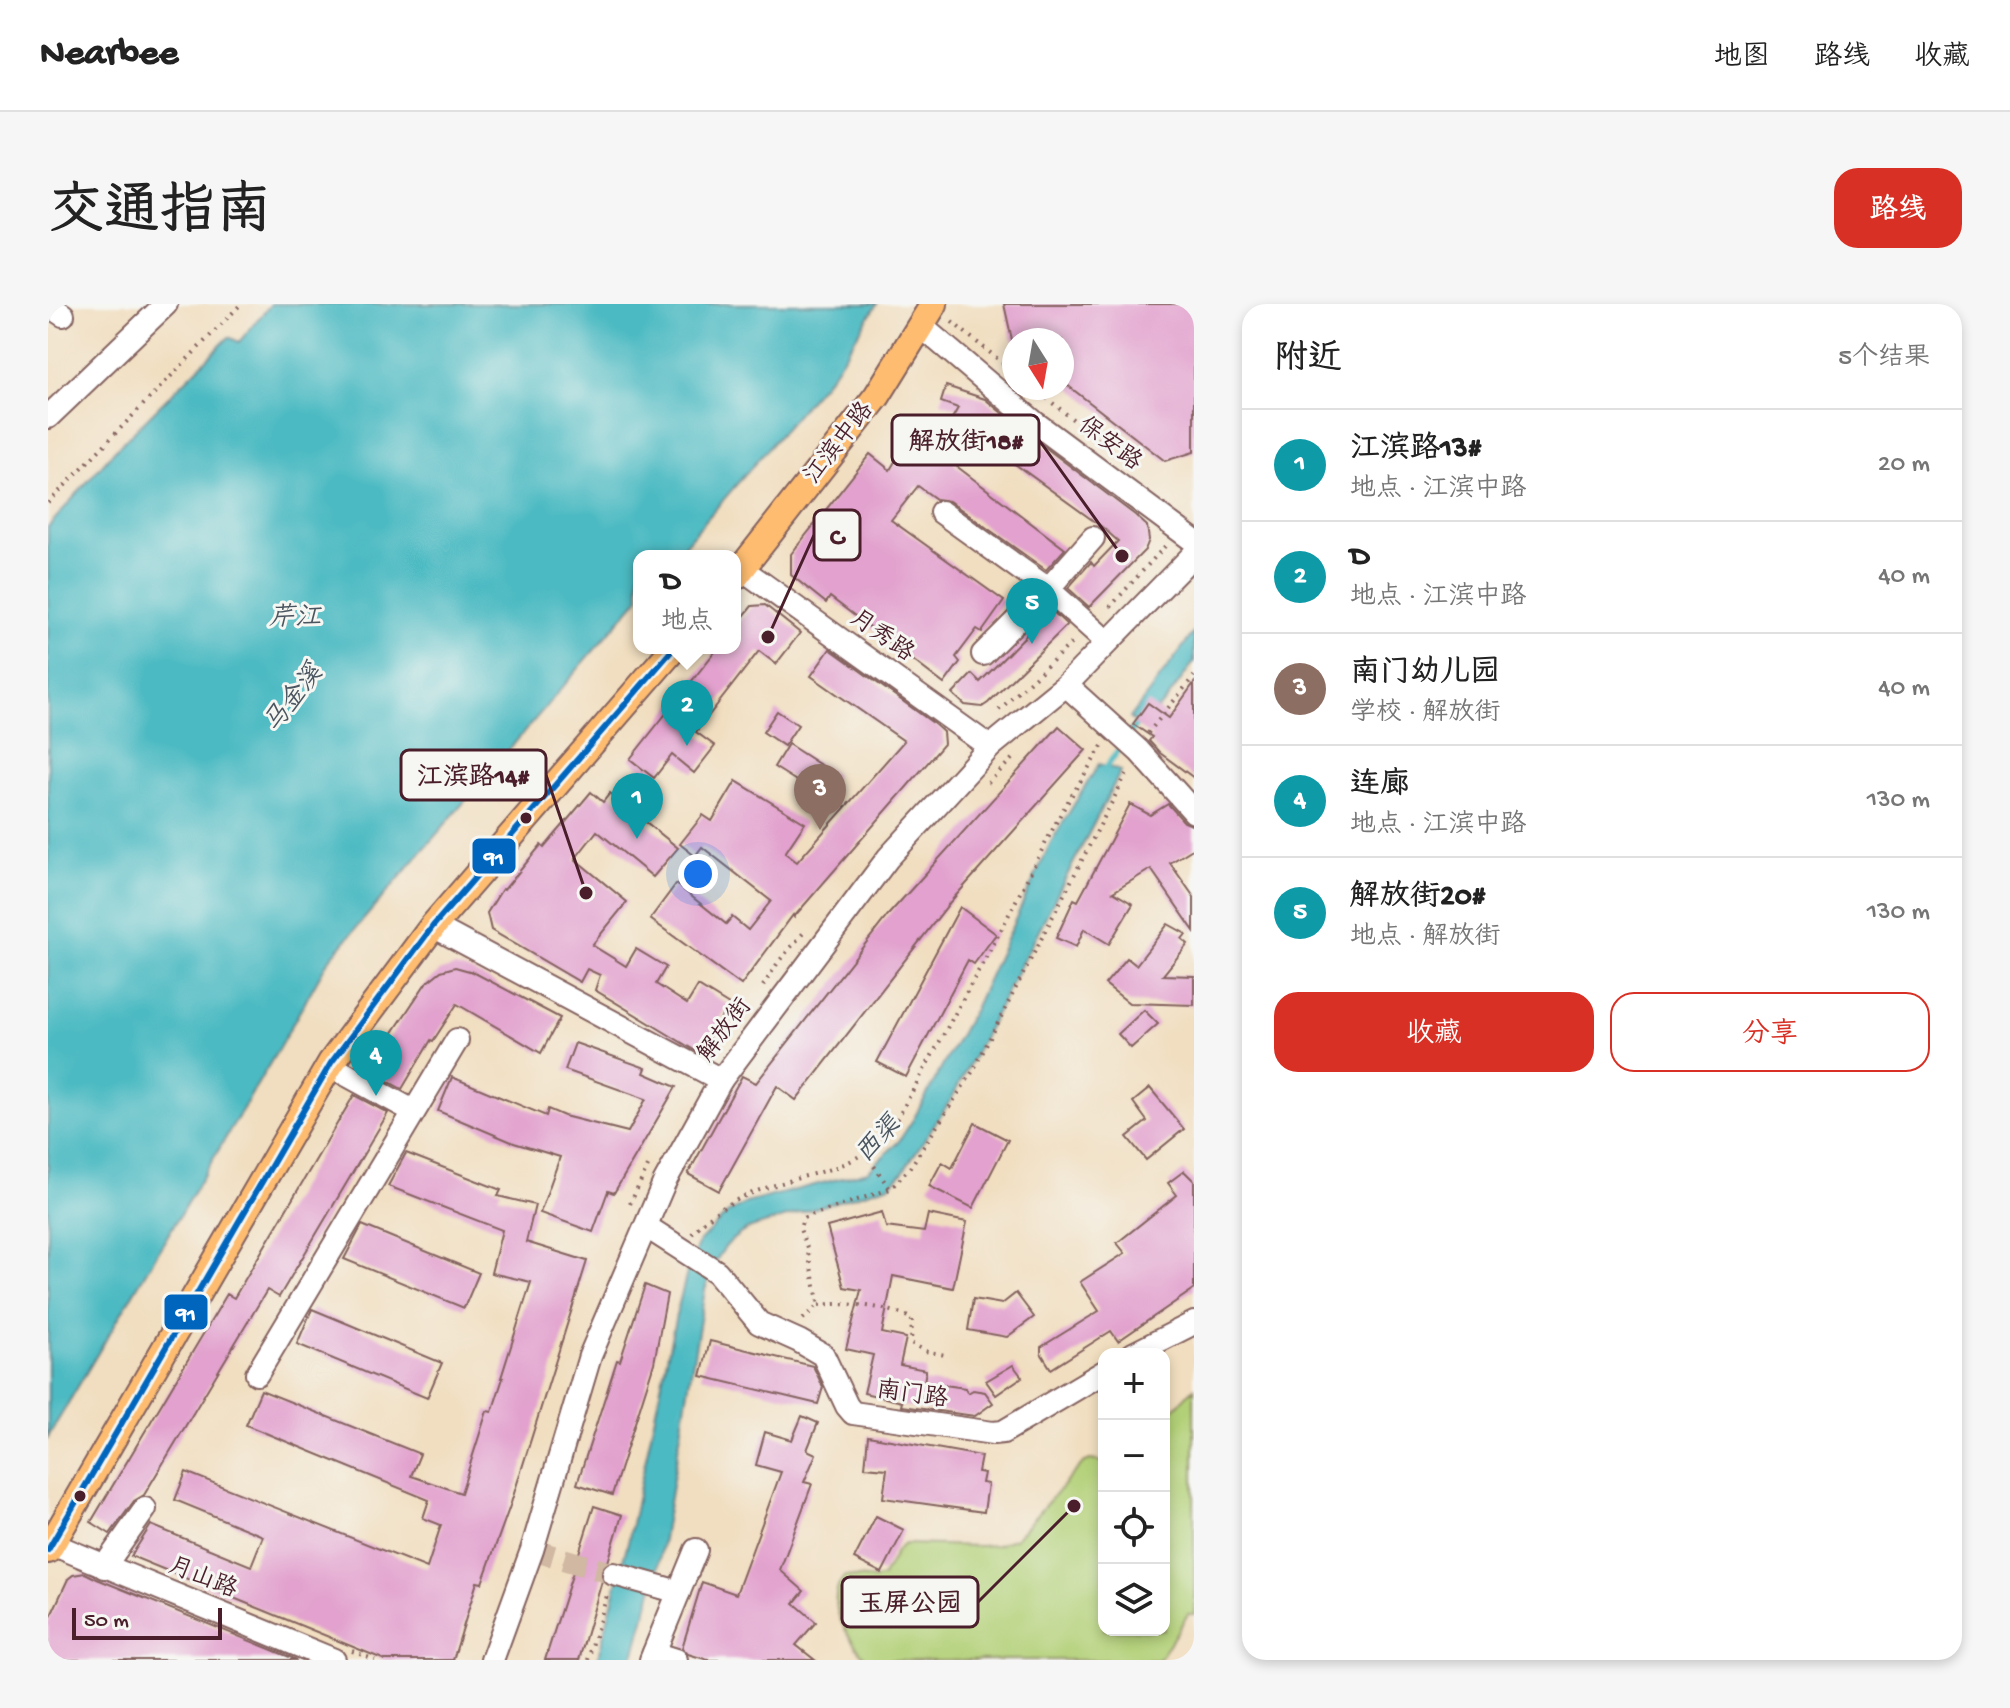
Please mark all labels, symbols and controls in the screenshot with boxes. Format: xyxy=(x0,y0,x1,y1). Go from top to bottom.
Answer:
text: Nearbee xyxy=(40,33,178,77)
text: 地图 xyxy=(1714,42,1770,75)
text: 路线 xyxy=(1814,42,1870,75)
text: 收藏 xyxy=(1914,42,1970,75)
button: 路线 xyxy=(1834,168,1962,248)
text: 交通指南 xyxy=(48,183,272,249)
north arrow xyxy=(1002,328,1074,400)
text: 附近 xyxy=(1274,341,1342,381)
text: 5个结果 xyxy=(1838,344,1930,375)
street label: 江滨中路 xyxy=(797,396,881,491)
street label: 保安路 xyxy=(1072,410,1148,478)
callout: 解放街18# xyxy=(892,415,1039,465)
text: 解放街18# xyxy=(909,427,1024,460)
text: 江滨路13# xyxy=(1350,433,1481,468)
text: 1 xyxy=(1295,450,1305,481)
text: 20 m xyxy=(1878,450,1930,481)
text: 地点 · 江滨中路 xyxy=(1350,475,1526,506)
callout: C xyxy=(814,510,860,560)
text: C xyxy=(830,524,847,555)
text: D xyxy=(1350,541,1370,576)
popup xyxy=(633,550,741,654)
text: 2 xyxy=(1294,562,1306,593)
text: 40 m xyxy=(1878,562,1930,593)
text: D xyxy=(661,566,681,601)
pin: 5 xyxy=(1006,578,1058,644)
text: 地点 · 江滨中路 xyxy=(1350,583,1526,614)
water label: 芹江 xyxy=(269,602,322,635)
street label: 月秀路 xyxy=(843,603,920,670)
text: 地点 xyxy=(661,608,713,639)
water label: 马金溪 xyxy=(257,657,332,740)
text: 南门幼儿园 xyxy=(1350,657,1500,692)
text: 3 xyxy=(1293,674,1307,705)
text: 40 m xyxy=(1878,674,1930,705)
pin: 2 xyxy=(661,680,713,746)
text: 学校 · 解放街 xyxy=(1350,699,1500,730)
callout: 江滨路14# xyxy=(401,750,546,800)
text: 江滨路14# xyxy=(417,762,530,795)
pin: 3 xyxy=(794,764,846,830)
text: 连廊 xyxy=(1350,769,1410,804)
pin: 1 xyxy=(611,773,663,839)
text: 4 xyxy=(1294,786,1306,817)
text: 130 m xyxy=(1867,786,1930,817)
unlabelled marker xyxy=(518,810,534,826)
text: 地点 · 江滨中路 xyxy=(1350,811,1526,842)
line badge: 91 xyxy=(471,837,517,875)
text: 91 xyxy=(483,847,504,873)
your location xyxy=(678,854,718,894)
text: 解放街20# xyxy=(1350,881,1485,916)
text: 5 xyxy=(1293,898,1307,929)
text: 130 m xyxy=(1867,898,1930,929)
text: 地点 · 解放街 xyxy=(1350,923,1500,954)
button: 收藏 xyxy=(1274,992,1594,1072)
button: 分享 xyxy=(1610,992,1930,1072)
street label: 解放街 xyxy=(692,993,759,1068)
pin: 4 xyxy=(350,1030,402,1096)
water label: 西渠 xyxy=(850,1109,910,1171)
line badge: 91 xyxy=(163,1293,209,1331)
text: 91 xyxy=(175,1303,196,1329)
map controls xyxy=(1098,1348,1170,1636)
button: + xyxy=(1098,1348,1170,1420)
street label: 南门路 xyxy=(874,1375,950,1415)
button: − xyxy=(1098,1420,1170,1492)
unlabelled marker xyxy=(72,1488,88,1504)
button: locate xyxy=(1098,1492,1170,1564)
street label: 月山路 xyxy=(163,1550,242,1606)
button: layers xyxy=(1098,1564,1170,1636)
callout: 玉屏公园 xyxy=(842,1577,978,1627)
text: 玉屏公园 xyxy=(858,1590,962,1622)
scale bar xyxy=(72,1604,222,1640)
text: 50 m xyxy=(84,1609,129,1635)

